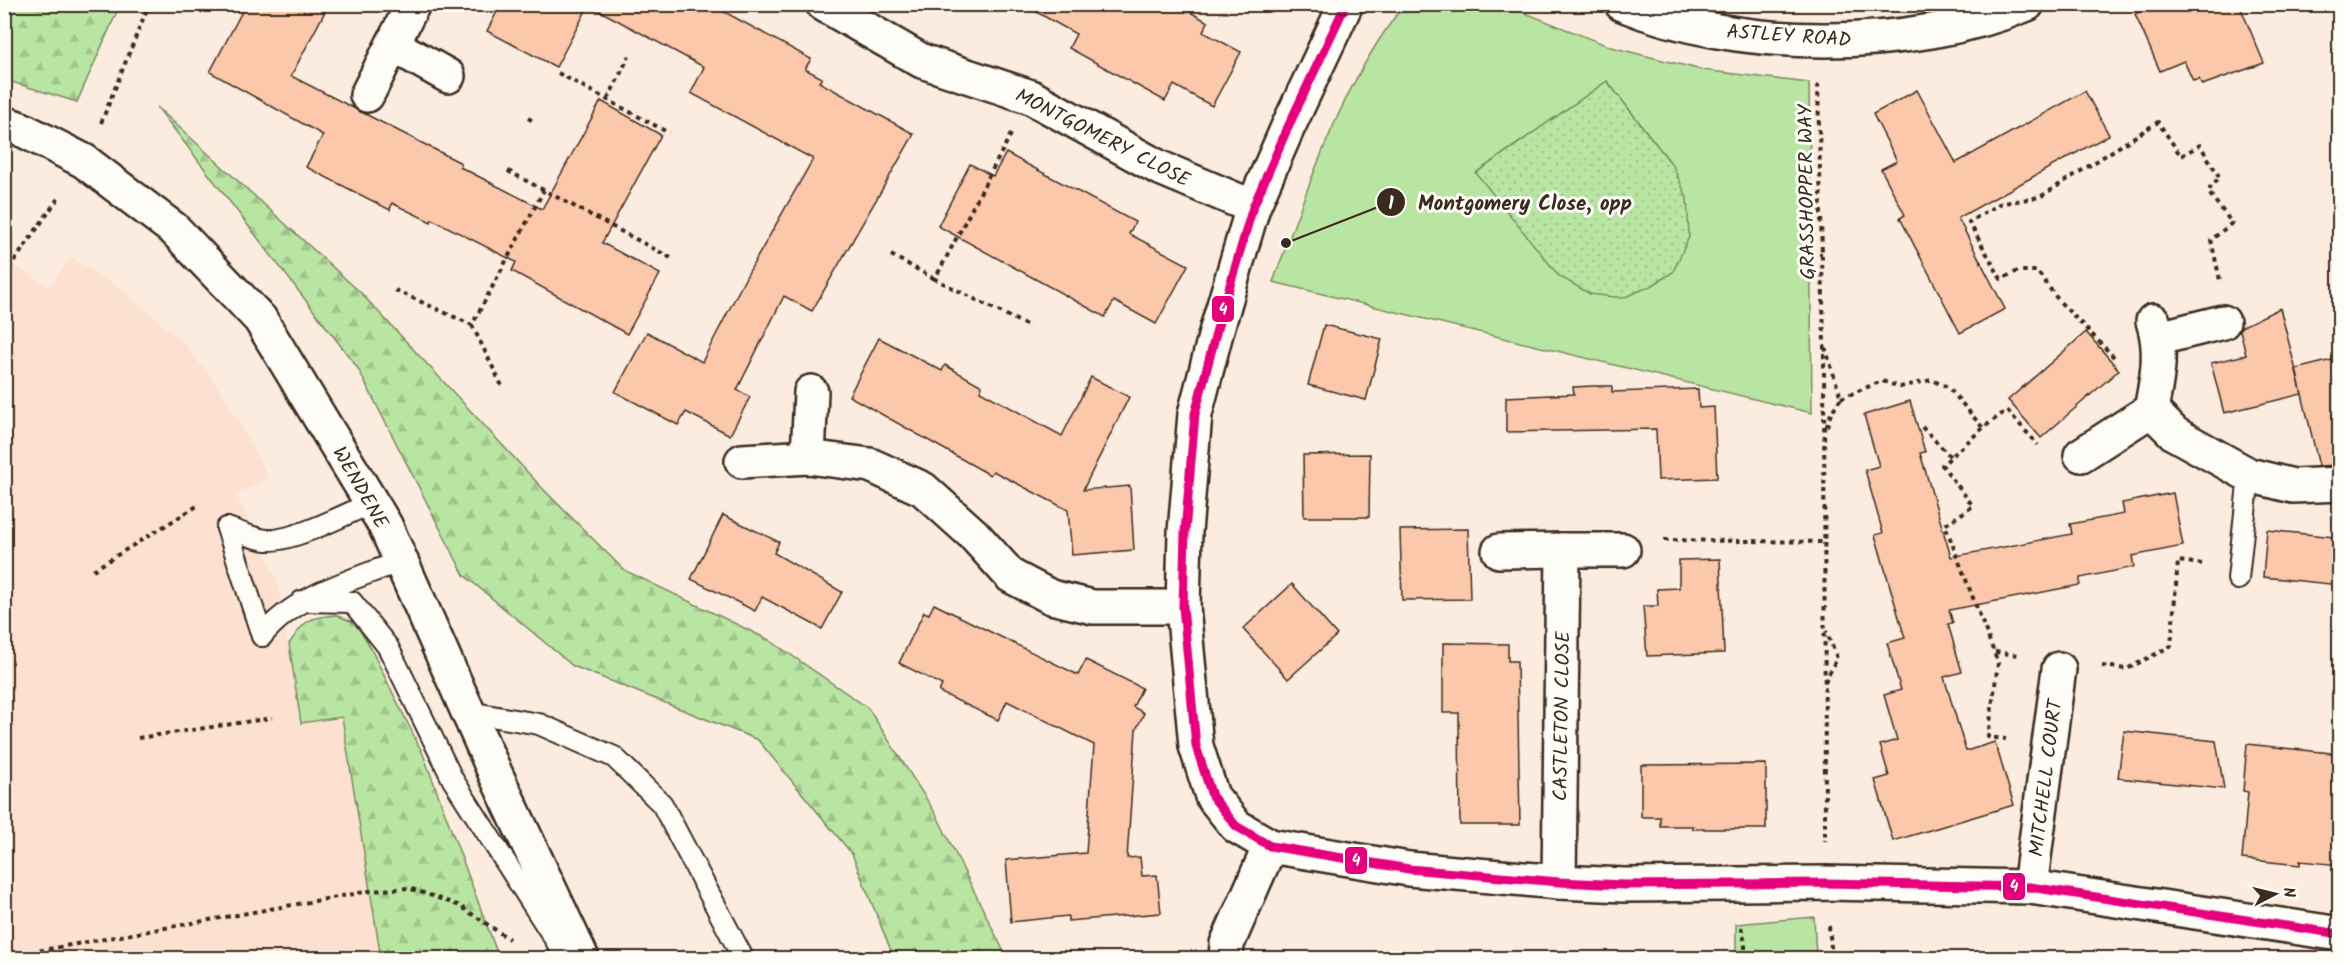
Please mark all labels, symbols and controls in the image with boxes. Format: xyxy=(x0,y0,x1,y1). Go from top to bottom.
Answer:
street label: ASTLEY ROAD xyxy=(1726,17,1852,57)
street label: MONTGOMERY CLOSE xyxy=(1009,81,1196,197)
street label: GRASSHOPPER WAY xyxy=(1790,103,1826,280)
callout: Montgomery Close, opp xyxy=(1376,183,1644,222)
text: Montgomery Close, opp xyxy=(1418,188,1632,221)
text: 1 xyxy=(1388,190,1394,219)
line badge: 4 xyxy=(1211,295,1235,323)
text: 4 xyxy=(1219,298,1228,323)
street label: WENDENE xyxy=(323,441,396,536)
street label: CASTLETON CLOSE xyxy=(1546,629,1581,801)
street label: MITCHELL COURT xyxy=(2021,696,2073,859)
line badge: 4 xyxy=(1344,846,1368,875)
text: 4 xyxy=(1352,849,1361,874)
north arrow xyxy=(2245,864,2305,924)
line badge: 4 xyxy=(2002,872,2026,901)
text: 4 xyxy=(2010,875,2019,900)
text: N xyxy=(2275,886,2301,899)

